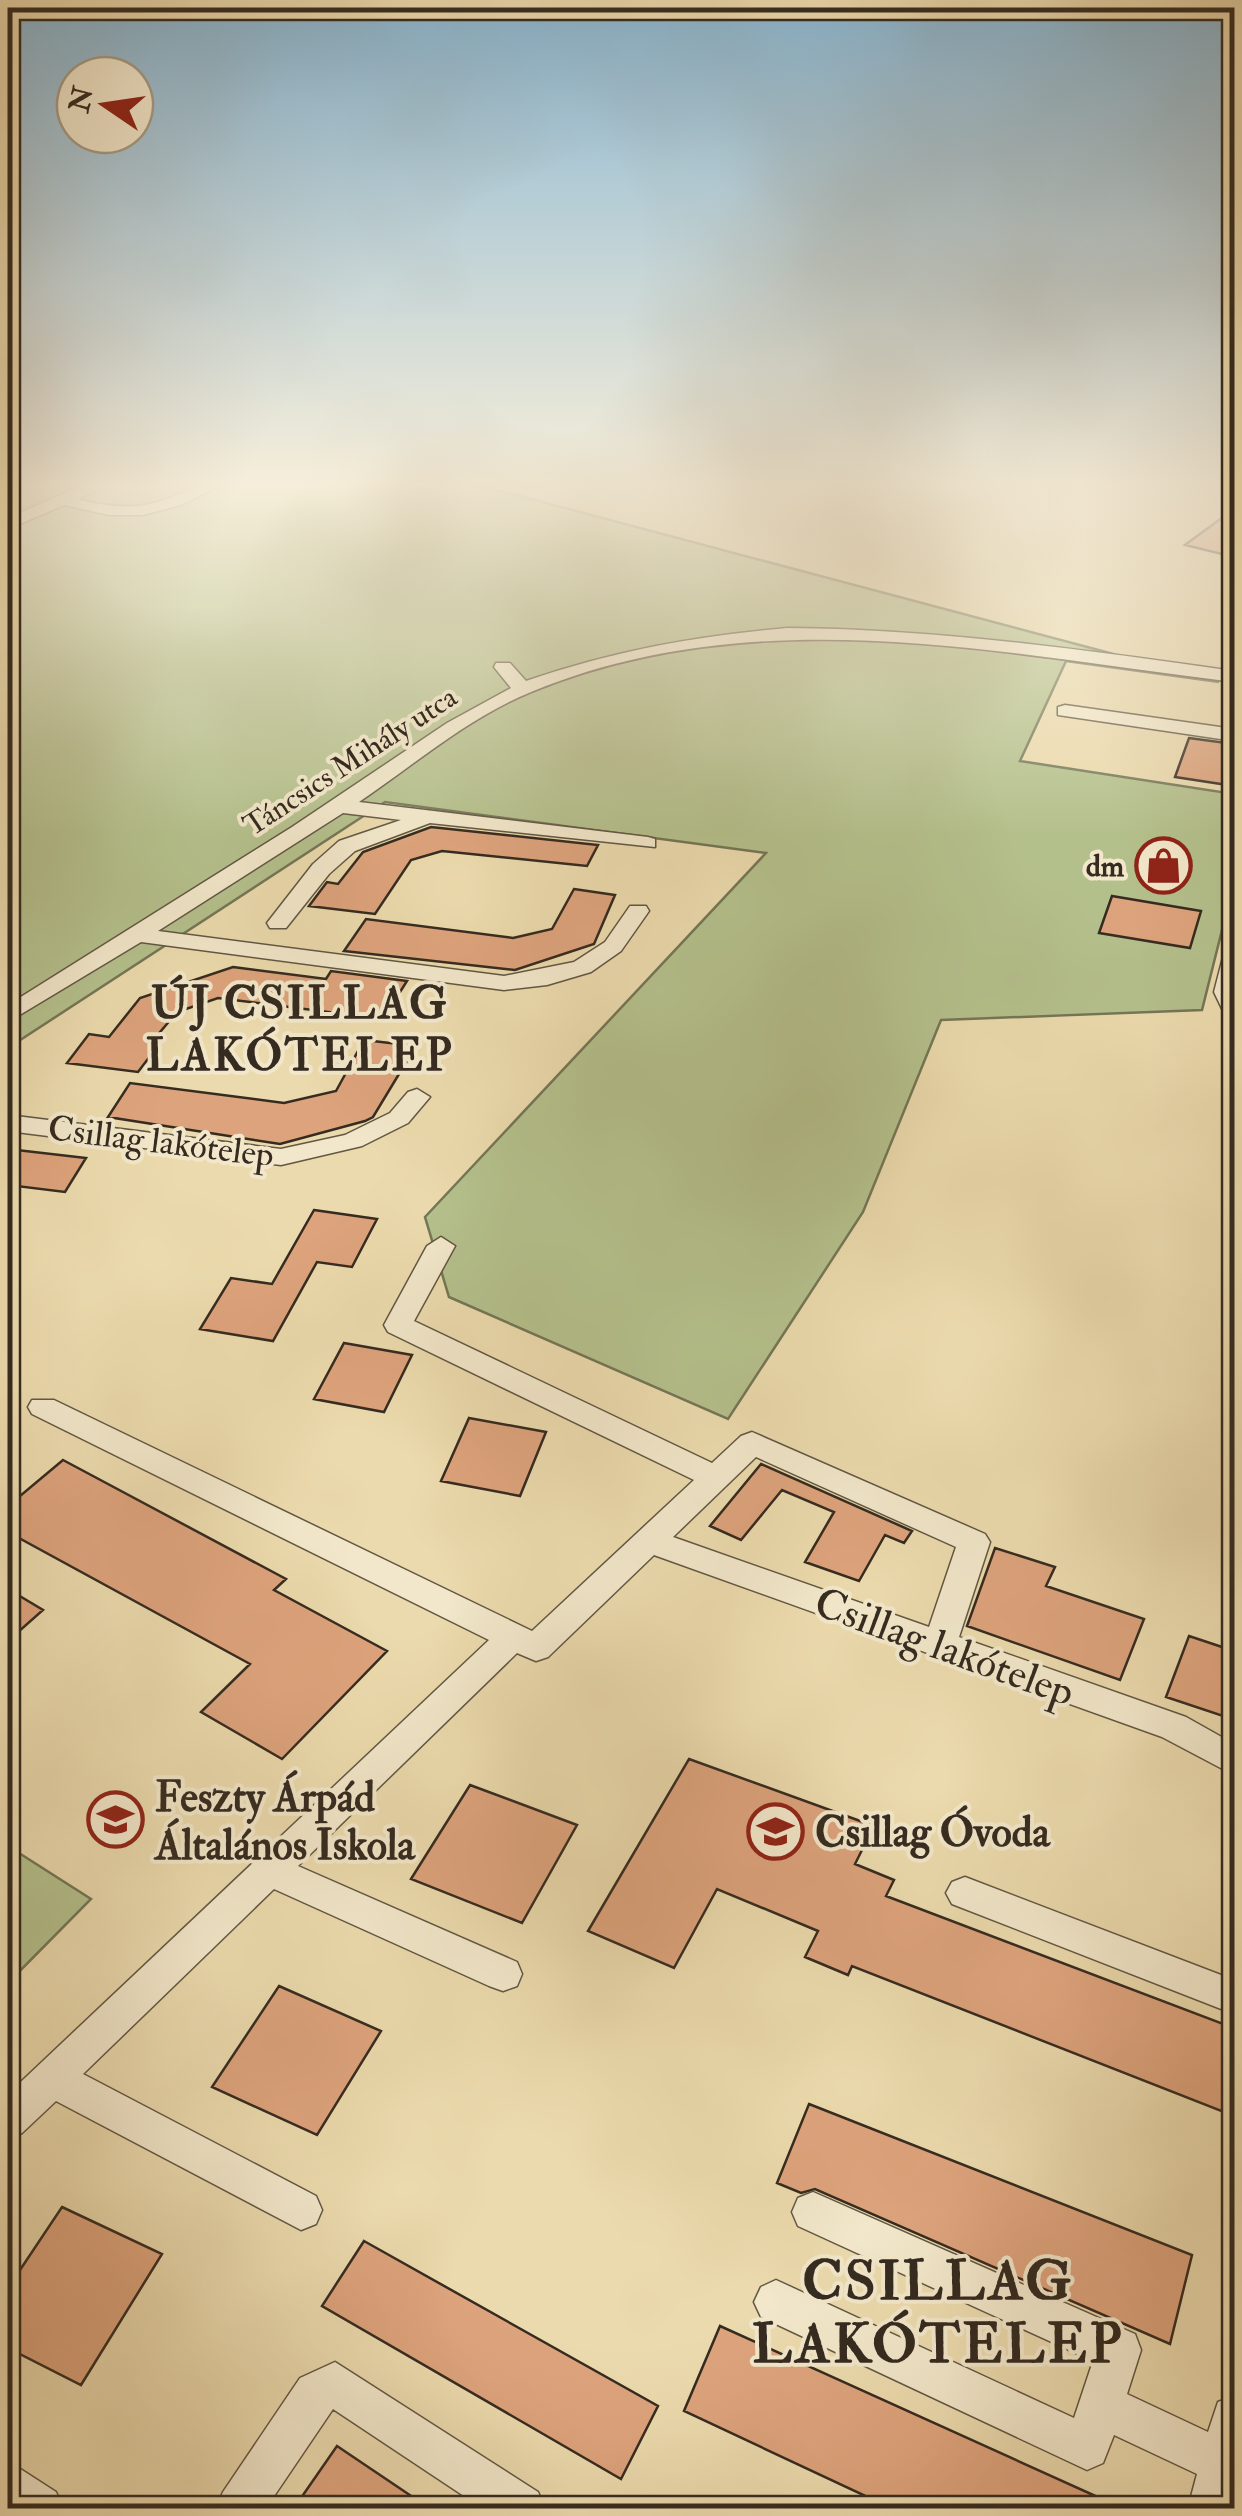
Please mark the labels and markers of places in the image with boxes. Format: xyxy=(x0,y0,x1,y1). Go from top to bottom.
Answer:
shop icon: dm xyxy=(1133,836,1193,896)
place label: dm xyxy=(1086,848,1125,885)
place label: Feszty Árpád Általános Iskola xyxy=(153,1769,417,1872)
school or university icon: Feszty Árpád Általános Iskola xyxy=(86,1790,146,1850)
school or university icon: Csillag Óvoda xyxy=(746,1801,806,1861)
place label: Csillag Óvoda xyxy=(815,1805,1051,1859)

